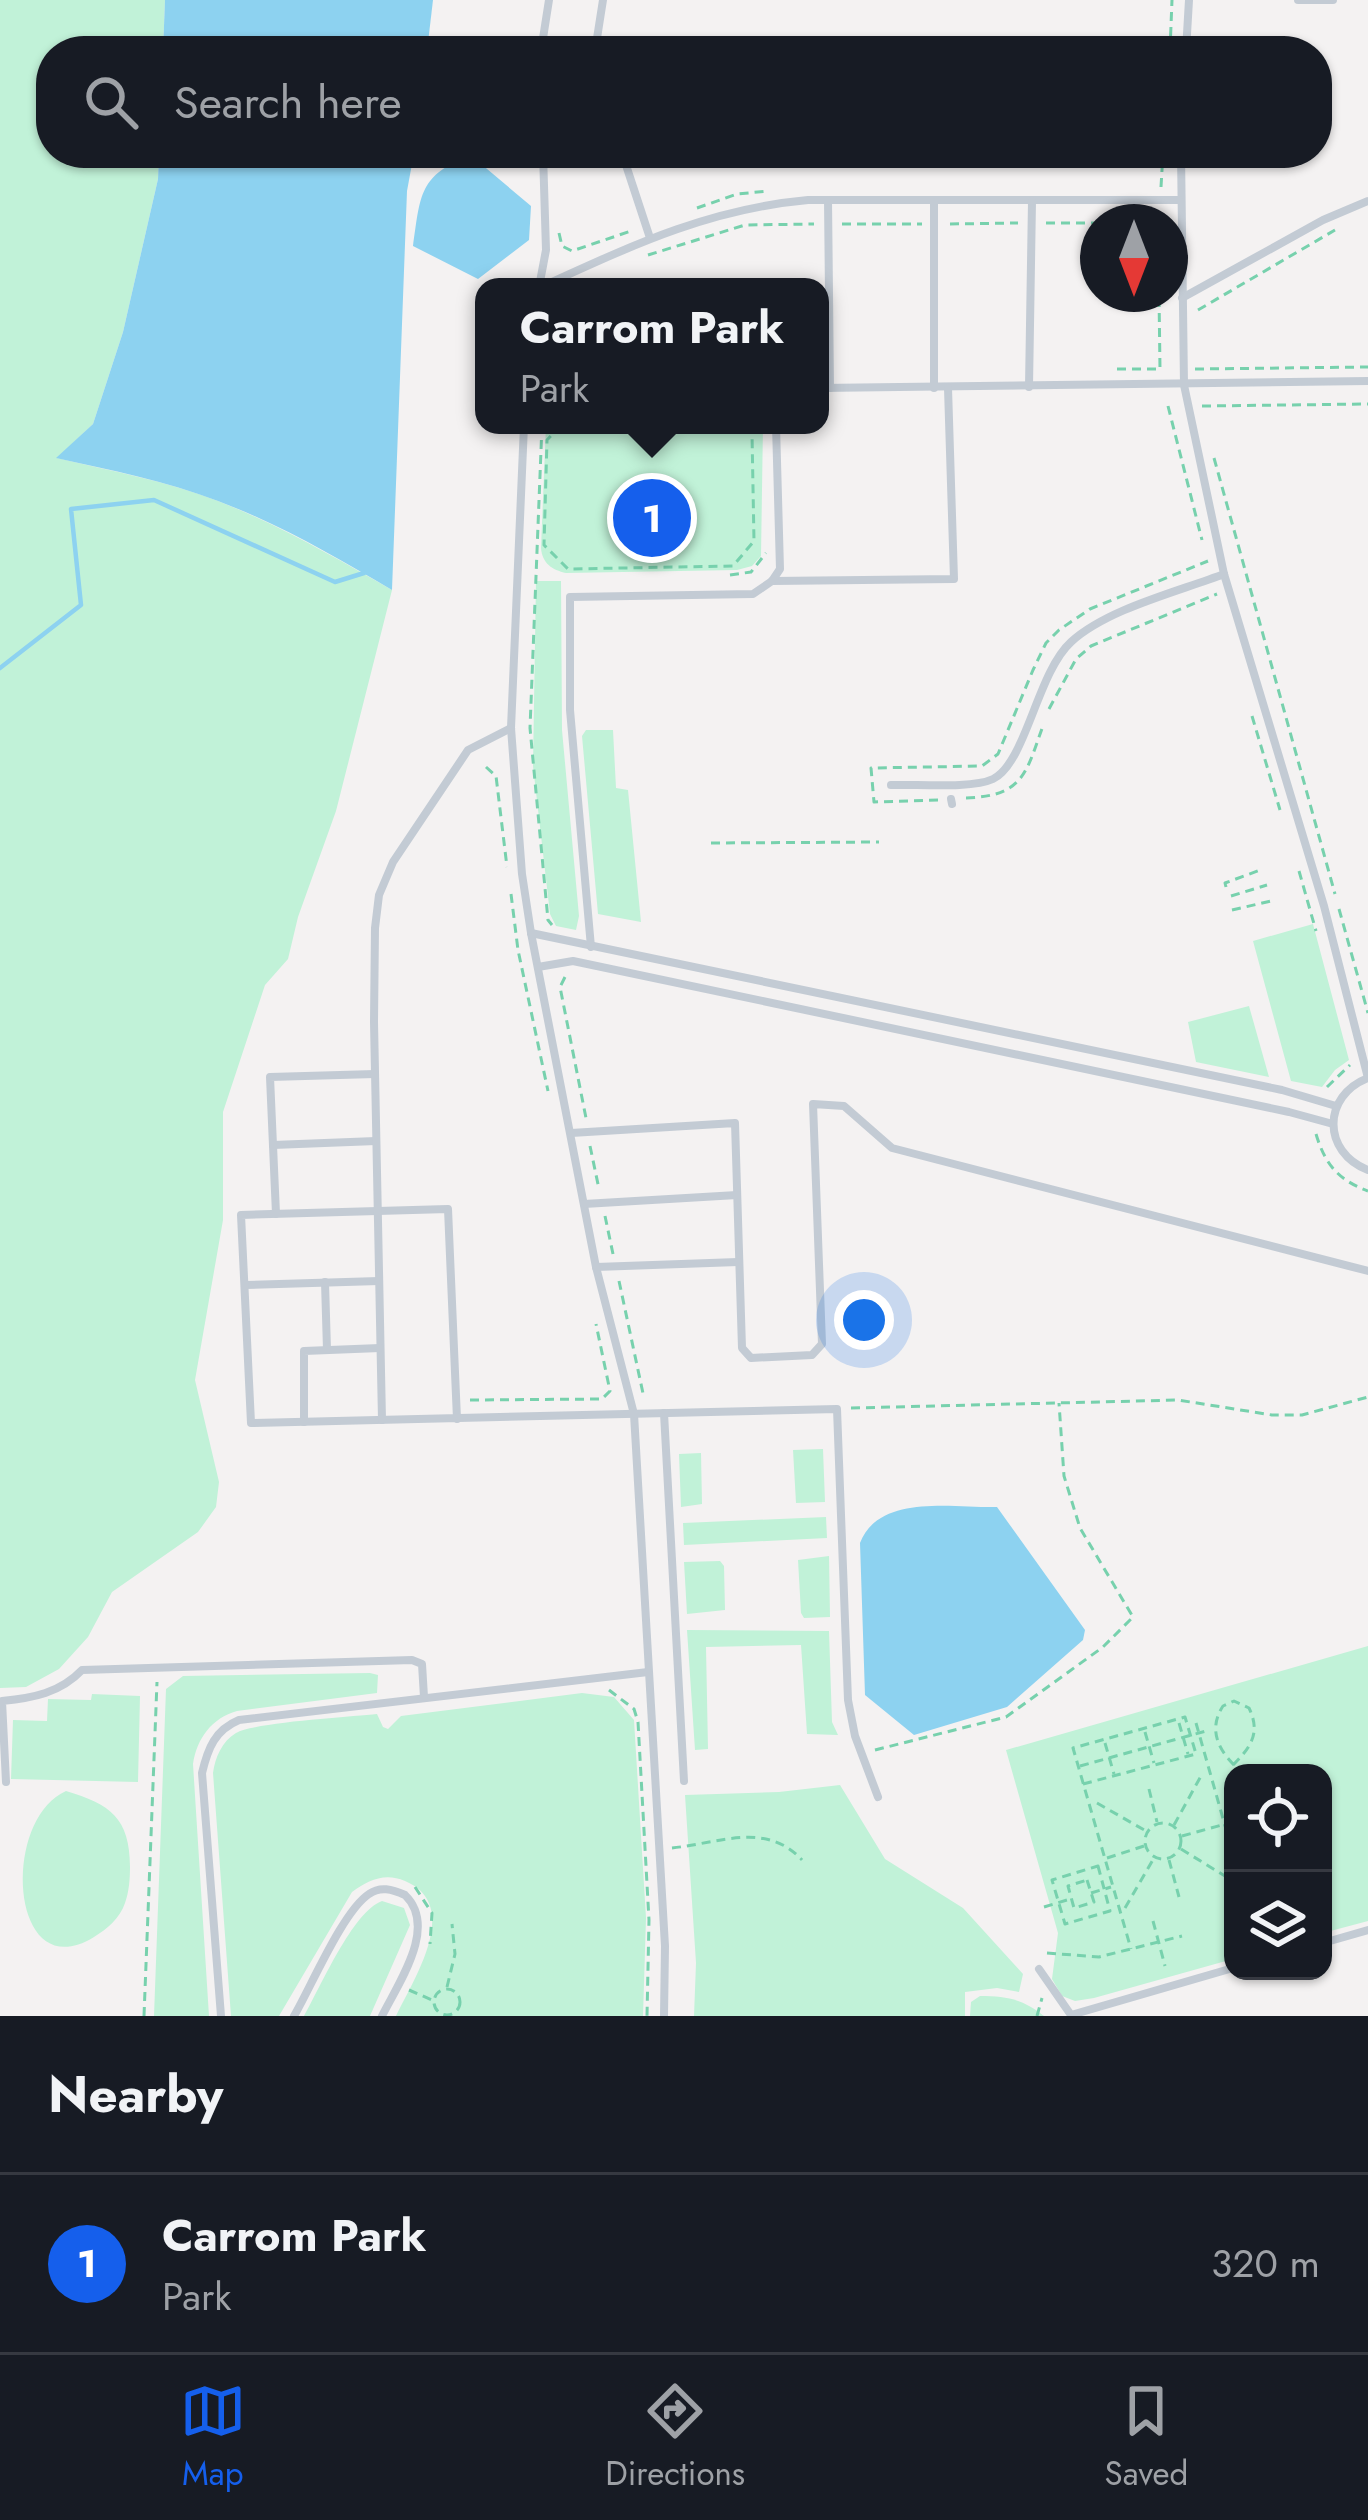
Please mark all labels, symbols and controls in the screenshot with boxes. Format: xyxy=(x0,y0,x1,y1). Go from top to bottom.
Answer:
search box xyxy=(36,36,1332,168)
icon: search xyxy=(78,69,144,135)
text: Search here xyxy=(174,70,402,135)
north arrow xyxy=(1080,204,1188,312)
popup xyxy=(475,278,829,434)
text: Carrom Park xyxy=(520,295,784,360)
text: Park xyxy=(520,360,589,417)
pin: 1 xyxy=(613,473,691,563)
your location xyxy=(834,1290,894,1350)
map controls xyxy=(1224,1764,1332,1980)
button: locate xyxy=(1224,1764,1332,1872)
button: layers xyxy=(1224,1872,1332,1980)
text: Nearby xyxy=(48,2057,223,2131)
text: Carrom Park xyxy=(162,2203,426,2268)
text: 1 xyxy=(77,2235,97,2292)
text: 320 m xyxy=(1211,2235,1320,2292)
text: Park xyxy=(162,2268,232,2325)
tab: Map xyxy=(180,2378,246,2497)
tab: Directions xyxy=(605,2378,745,2497)
tab: Saved xyxy=(1105,2378,1188,2497)

